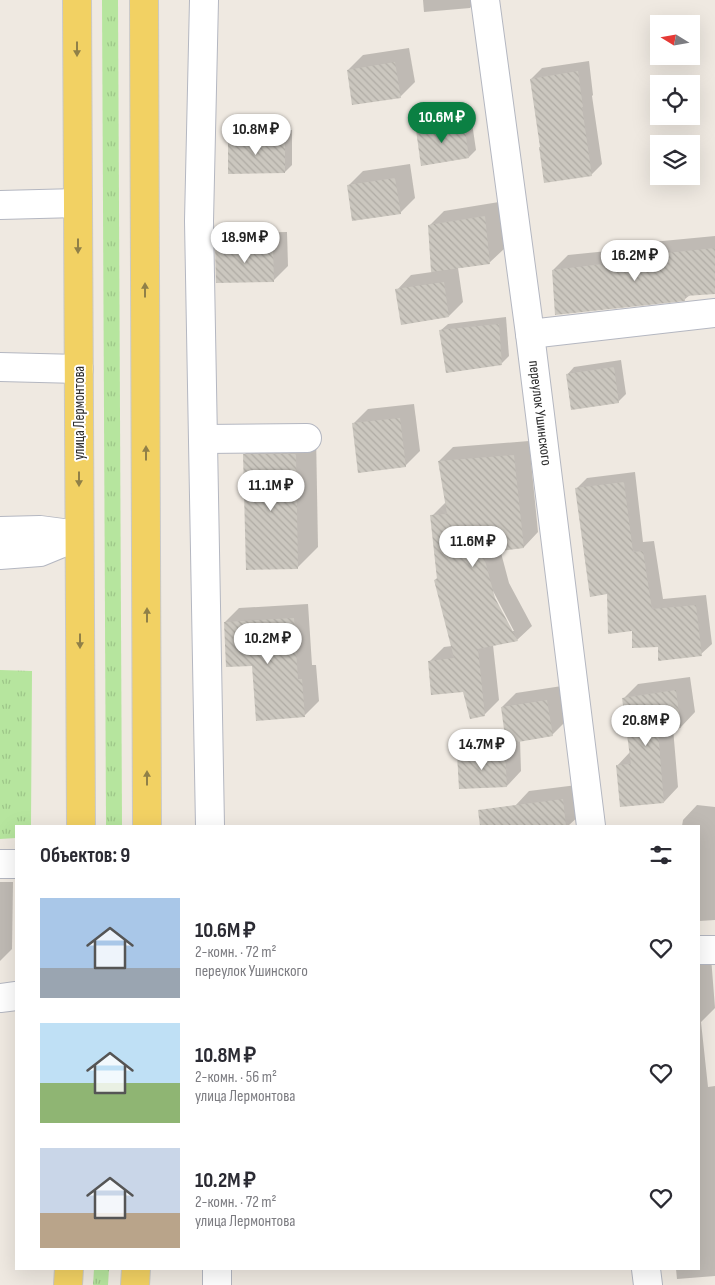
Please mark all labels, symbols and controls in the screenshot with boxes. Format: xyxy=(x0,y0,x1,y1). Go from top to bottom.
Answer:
north arrow xyxy=(650,15,700,65)
map controls xyxy=(650,15,700,185)
one-way arrow xyxy=(74,41,82,57)
button: locate xyxy=(650,75,700,125)
pin: 10.6M ₽ xyxy=(396,102,488,144)
text: 10.6M ₽ xyxy=(419,108,465,127)
pin: 10.8M ₽ xyxy=(210,114,302,156)
text: 10.8M ₽ xyxy=(233,120,279,139)
button: layers xyxy=(650,135,700,185)
pin: 18.9M ₽ xyxy=(199,222,291,264)
text: 18.9M ₽ xyxy=(222,228,268,247)
one-way arrow xyxy=(74,238,82,254)
pin: 16.2M ₽ xyxy=(589,240,681,282)
text: 16.2M ₽ xyxy=(612,246,658,265)
one-way arrow xyxy=(141,282,149,298)
street label: переулок Ушинского xyxy=(524,359,556,467)
street label: улица Лермонтова xyxy=(70,366,89,460)
one-way arrow xyxy=(142,444,150,460)
pin: 11.1M ₽ xyxy=(225,470,317,512)
one-way arrow xyxy=(75,471,83,487)
text: 11.1M ₽ xyxy=(249,476,293,495)
pin: 11.6M ₽ xyxy=(427,526,519,568)
text: 11.6M ₽ xyxy=(450,532,496,551)
one-way arrow xyxy=(142,607,150,623)
pin: 10.2M ₽ xyxy=(222,622,314,665)
text: 10.2M ₽ xyxy=(245,629,291,648)
one-way arrow xyxy=(76,633,84,649)
pin: 20.8M ₽ xyxy=(600,704,692,747)
text: 20.8M ₽ xyxy=(622,711,670,730)
pin: 14.7M ₽ xyxy=(436,728,528,771)
text: 14.7M ₽ xyxy=(459,735,505,754)
one-way arrow xyxy=(143,769,151,785)
icon: filters xyxy=(647,841,675,869)
text: Объектов: 9 xyxy=(40,843,130,868)
icon: home xyxy=(80,918,140,978)
text: 10.6M ₽ xyxy=(195,918,256,943)
icon: heart xyxy=(647,934,675,962)
text: 2-комн. · 72 m² xyxy=(195,943,277,962)
text: переулок Ушинского xyxy=(195,962,308,981)
icon: home xyxy=(80,1043,140,1103)
text: 10.8M ₽ xyxy=(195,1043,256,1068)
icon: heart xyxy=(647,1059,675,1087)
text: 2-комн. · 56 m² xyxy=(195,1068,277,1087)
text: улица Лермонтова xyxy=(195,1087,295,1106)
icon: home xyxy=(80,1168,140,1228)
text: 10.2M ₽ xyxy=(195,1168,256,1193)
icon: heart xyxy=(647,1184,675,1212)
text: 2-комн. · 72 m² xyxy=(195,1193,277,1212)
text: улица Лермонтова xyxy=(195,1212,295,1231)

